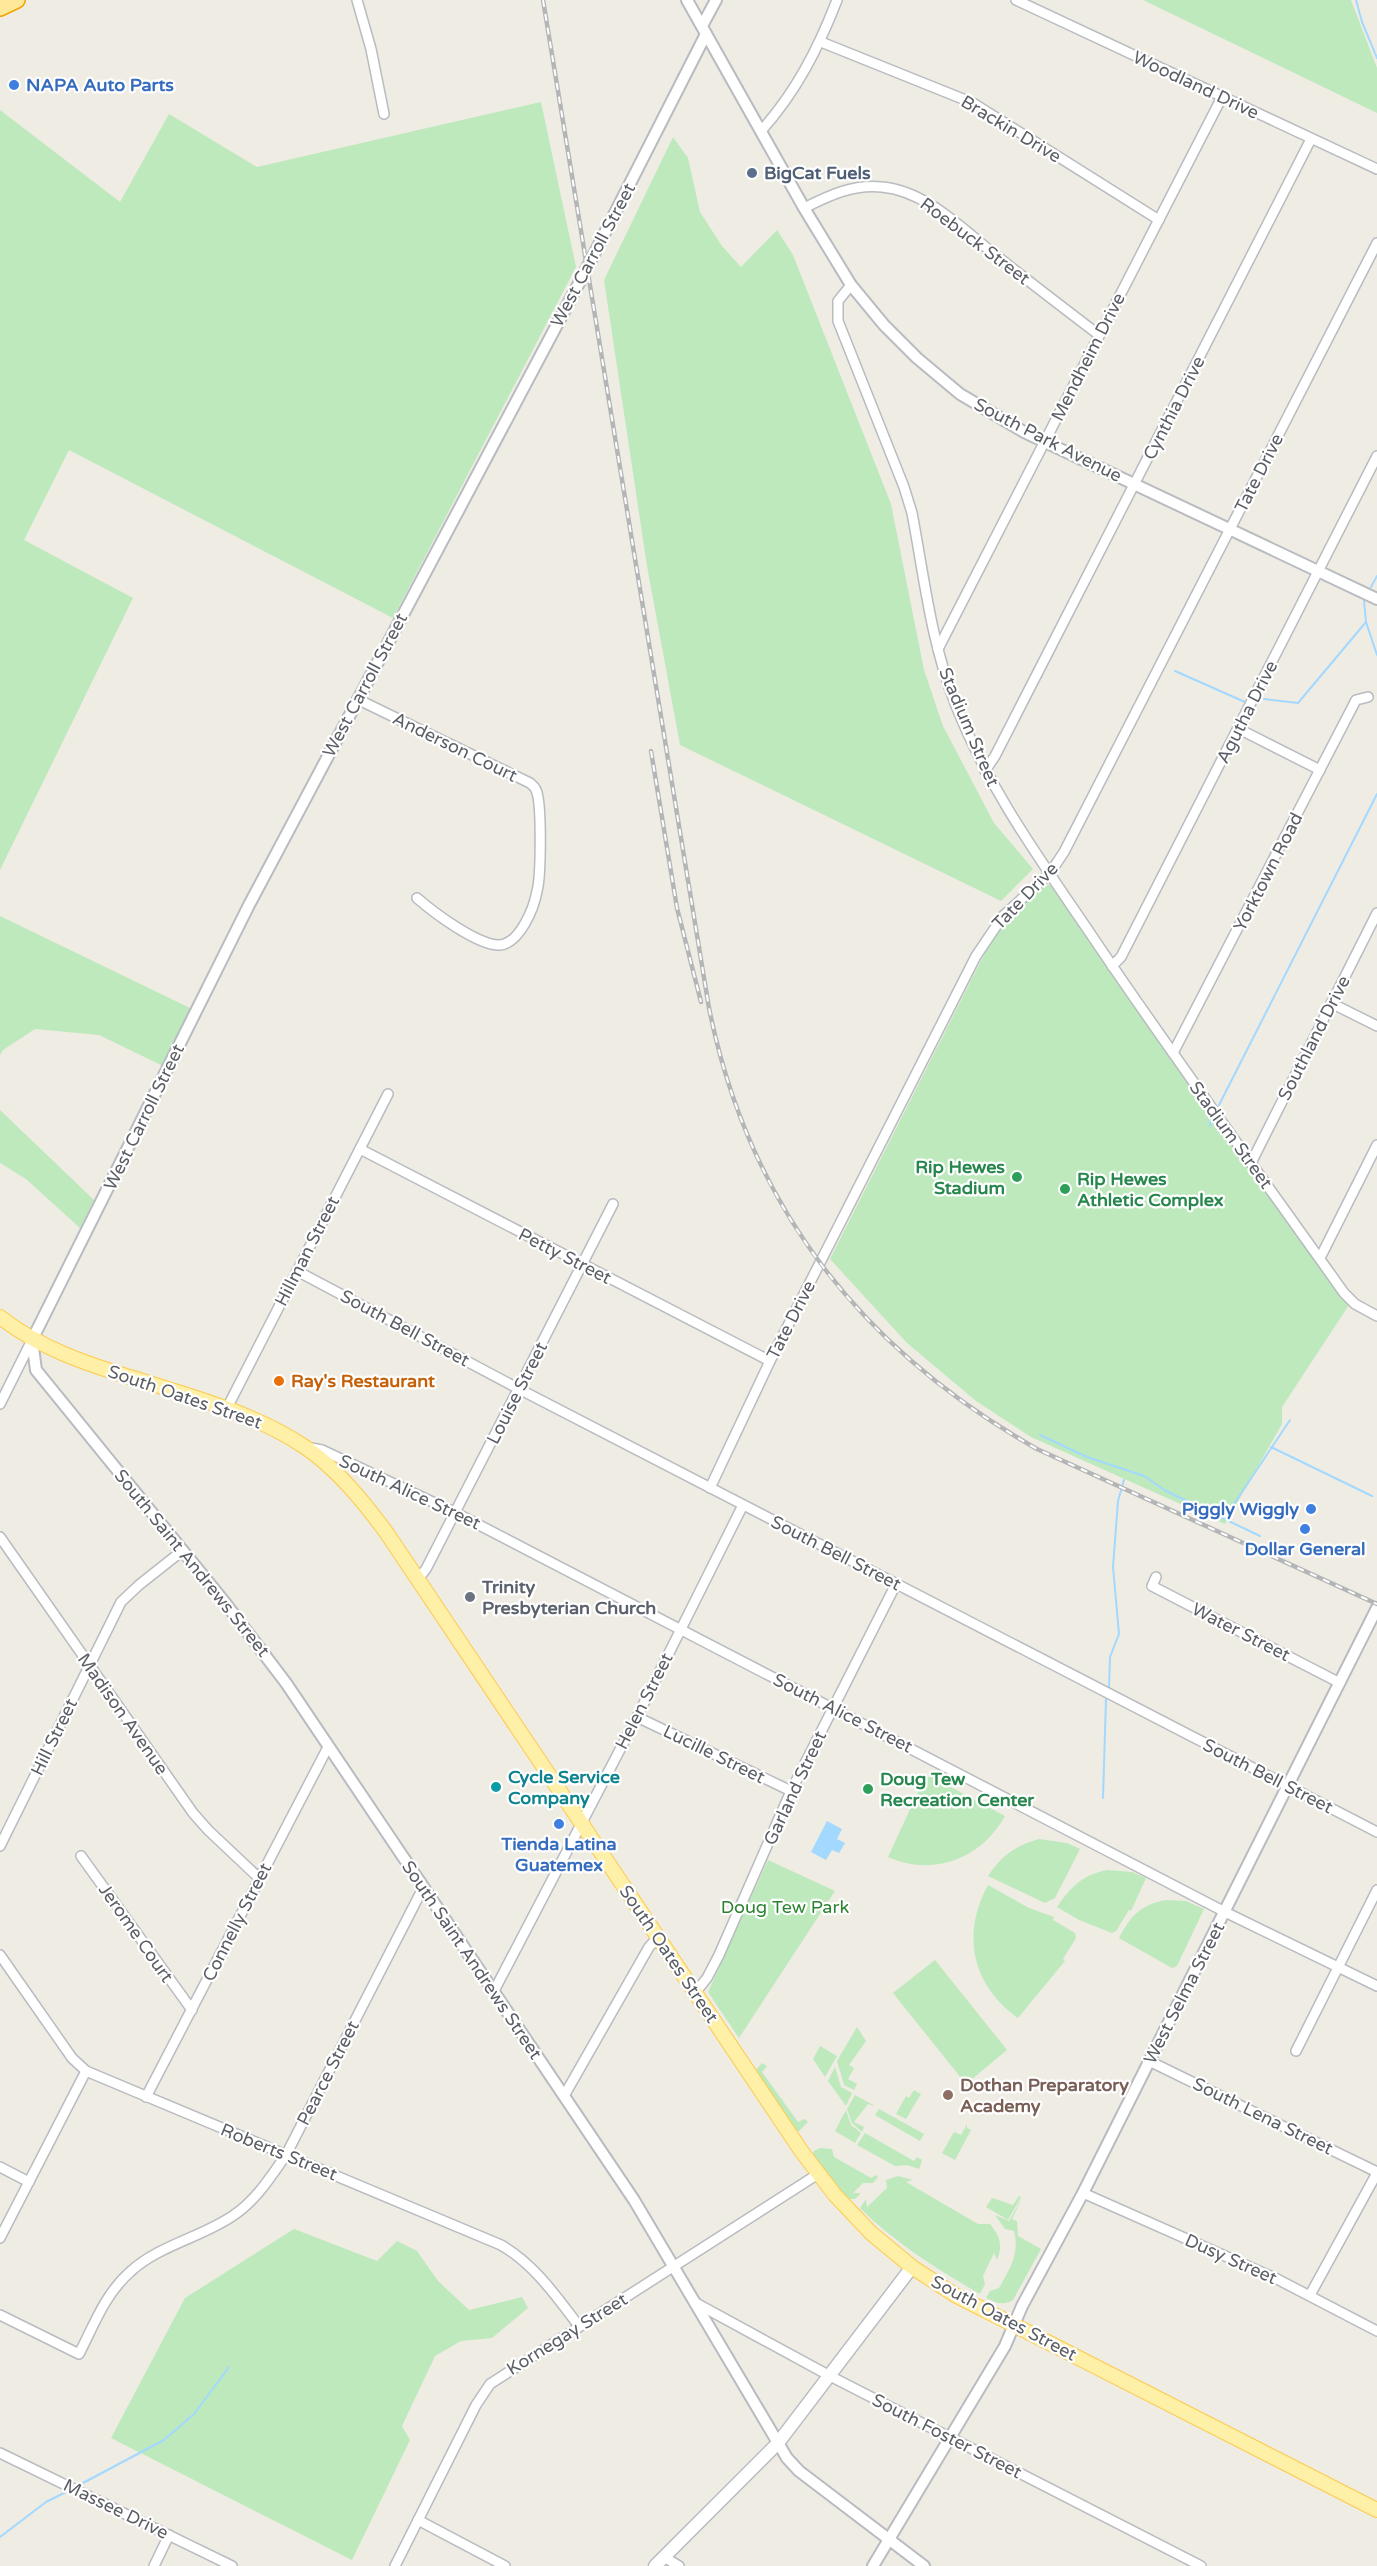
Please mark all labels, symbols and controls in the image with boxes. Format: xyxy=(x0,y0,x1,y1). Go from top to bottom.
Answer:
street label: Woodland Drive xyxy=(1129,46,1263,124)
place label: NAPA Auto Parts xyxy=(26,74,174,96)
marker: NAPA Auto Parts xyxy=(7,78,21,92)
street label: Brackin Drive xyxy=(957,90,1065,168)
place label: BigCat Fuels xyxy=(764,162,871,184)
marker: BigCat Fuels xyxy=(745,166,759,180)
street label: West Carroll Street xyxy=(546,179,640,331)
street label: Roebuck Street xyxy=(916,193,1034,290)
street label: Mendheim Drive xyxy=(1046,289,1130,425)
street label: Cynthia Drive xyxy=(1138,352,1210,464)
street label: South Park Avenue xyxy=(970,393,1126,487)
street label: Tate Drive xyxy=(1230,430,1288,516)
street label: West Carroll Street xyxy=(318,609,412,761)
street label: Agutha Drive xyxy=(1212,657,1282,767)
street label: Stadium Street xyxy=(934,664,1004,790)
street label: Anderson Court xyxy=(389,707,521,787)
street label: Yorktown Road xyxy=(1229,809,1307,935)
street label: Tate Drive xyxy=(987,858,1063,934)
street label: Southland Drive xyxy=(1273,972,1355,1104)
street label: West Carroll Street xyxy=(99,1040,189,1194)
street label: Stadium Street xyxy=(1185,1077,1277,1193)
place label: Rip Hewes Stadium xyxy=(915,1156,1005,1199)
place label: Rip Hewes Athletic Complex xyxy=(1077,1168,1224,1211)
marker: Rip Hewes Stadium xyxy=(1010,1170,1024,1184)
marker: Rip Hewes Athletic Complex xyxy=(1058,1182,1072,1196)
street label: Hillman Street xyxy=(270,1192,344,1310)
street label: Petty Street xyxy=(515,1223,615,1289)
street label: Tate Drive xyxy=(762,1277,820,1363)
street label: South Bell Street xyxy=(337,1285,473,1371)
street label: Louise Street xyxy=(482,1338,552,1448)
street label: South Oates Street xyxy=(105,1360,265,1434)
place label: Ray's Restaurant xyxy=(291,1370,435,1392)
marker: Ray's Restaurant xyxy=(272,1374,286,1388)
street label: South Alice Street xyxy=(336,1450,484,1534)
street label: South Saint Andrews Street xyxy=(110,1465,275,1661)
place label: Piggly Wiggly xyxy=(1182,1498,1299,1520)
marker: Piggly Wiggly xyxy=(1304,1502,1318,1516)
street label: South Bell Street xyxy=(767,1511,905,1595)
marker: Dollar General xyxy=(1298,1522,1312,1536)
place label: Dollar General xyxy=(1244,1538,1366,1560)
place label: Trinity Presbyterian Church xyxy=(481,1576,656,1619)
marker: Trinity Presbyterian Church xyxy=(463,1590,477,1604)
street label: Water Street xyxy=(1188,1598,1294,1666)
street label: Madison Avenue xyxy=(73,1649,173,1779)
street label: Helen Street xyxy=(610,1649,678,1753)
street label: South Alice Street xyxy=(770,1668,917,1758)
street label: Hill Street xyxy=(26,1695,82,1779)
street label: Lucille Street xyxy=(659,1720,769,1788)
street label: Garland Street xyxy=(759,1727,831,1849)
street label: South Bell Street xyxy=(1199,1734,1337,1818)
place label: Cycle Service Company xyxy=(508,1766,620,1809)
place label: Doug Tew Recreation Center xyxy=(880,1768,1035,1811)
marker: Cycle Service Company xyxy=(489,1780,503,1794)
marker: Doug Tew Recreation Center xyxy=(861,1782,875,1796)
marker: Tienda Latina Guatemex xyxy=(552,1817,566,1831)
place label: Tienda Latina Guatemex xyxy=(500,1833,617,1876)
street label: South Saint Andrews Street xyxy=(397,1856,547,2064)
street label: Connelly Street xyxy=(198,1859,276,1985)
street label: Jerome Court xyxy=(94,1879,178,1987)
street label: South Oates Street xyxy=(615,1881,723,2027)
park label: Doug Tew Park xyxy=(721,1896,849,1918)
street label: West Selma Street xyxy=(1139,1918,1229,2068)
street label: Pearce Street xyxy=(292,2017,364,2129)
street label: South Lena Street xyxy=(1189,2073,1337,2160)
place label: Dothan Preparatory Academy xyxy=(960,2074,1129,2117)
marker: Dothan Preparatory Academy xyxy=(941,2088,955,2102)
street label: Roberts Street xyxy=(217,2119,341,2185)
street label: Dusy Street xyxy=(1181,2229,1281,2289)
street label: South Oates Street xyxy=(928,2270,1081,2366)
street label: Kornegay Street xyxy=(503,2288,632,2380)
street label: South Foster Street xyxy=(868,2389,1026,2483)
street label: Massee Drive xyxy=(60,2474,172,2544)

